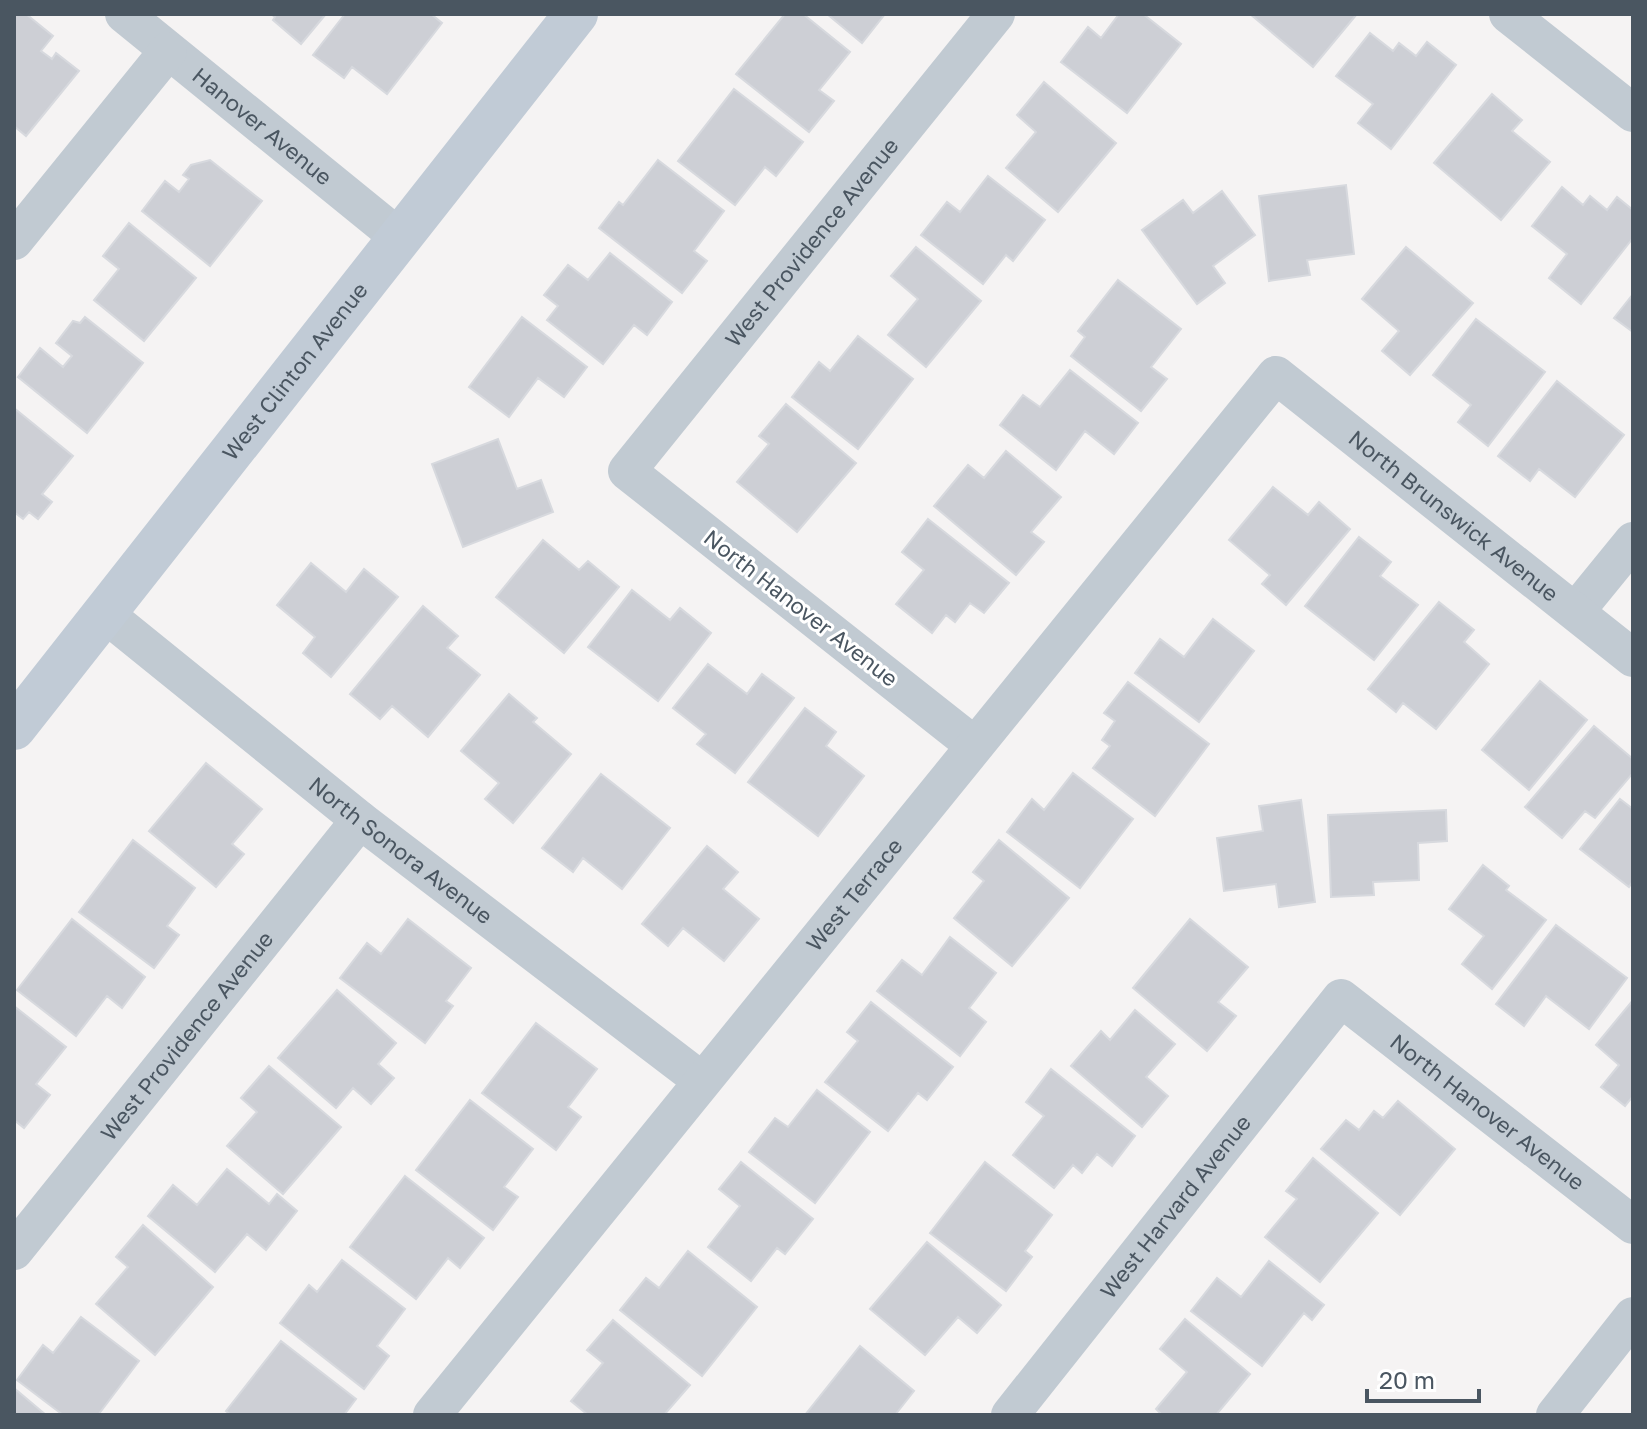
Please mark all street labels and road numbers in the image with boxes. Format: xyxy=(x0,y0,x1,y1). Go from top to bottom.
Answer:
street label: Hanover Avenue xyxy=(187,61,338,191)
street label: West Providence Avenue xyxy=(719,132,904,352)
street label: West Clinton Avenue xyxy=(216,277,373,465)
street label: North Brunswick Avenue xyxy=(1344,424,1564,607)
street label: North Hanover Avenue xyxy=(699,524,904,692)
street label: North Sonora Avenue xyxy=(304,770,498,929)
street label: West Terrace xyxy=(800,833,908,956)
street label: West Providence Avenue xyxy=(94,925,278,1146)
street label: North Hanover Avenue xyxy=(1385,1028,1590,1195)
street label: West Harvard Avenue xyxy=(1094,1109,1256,1304)

